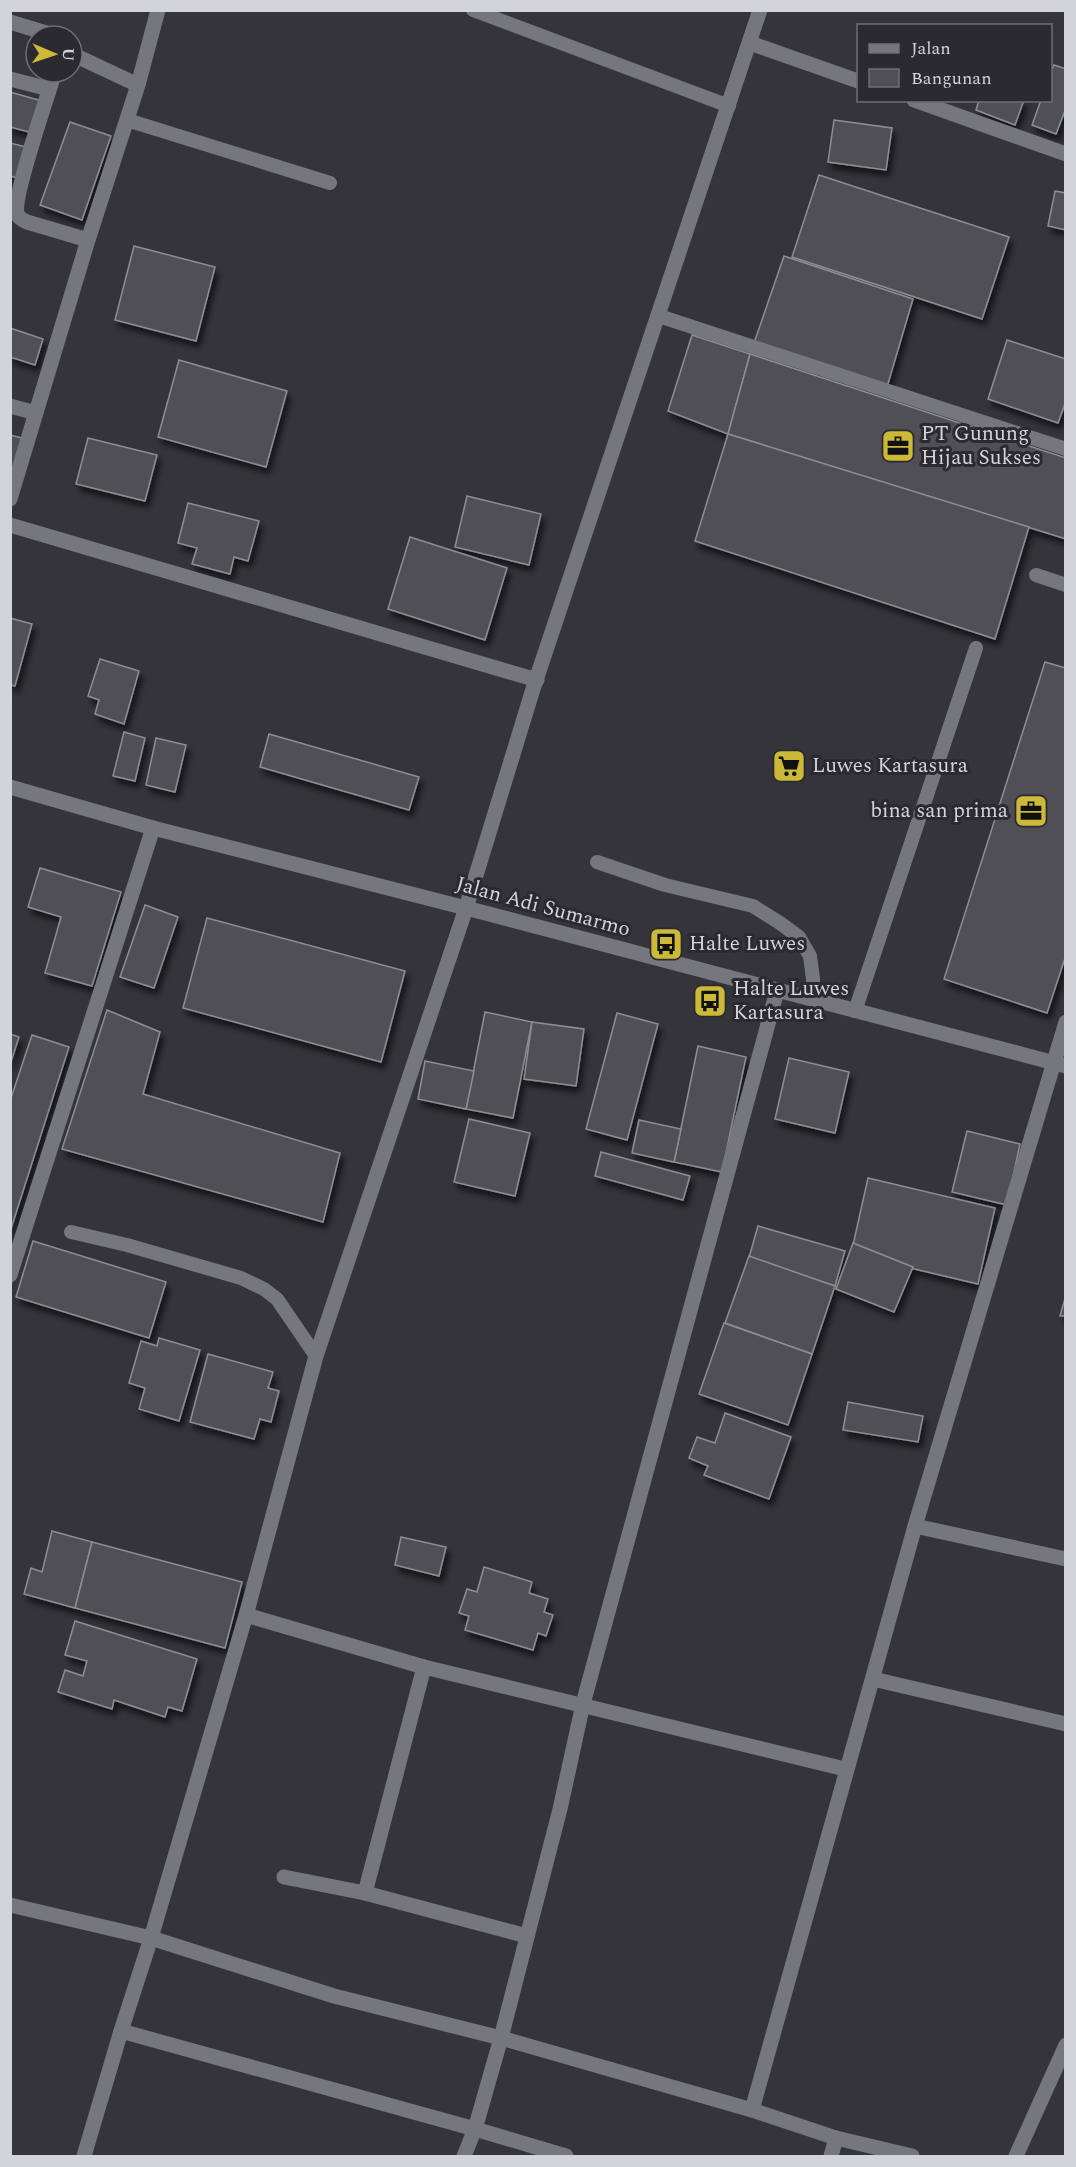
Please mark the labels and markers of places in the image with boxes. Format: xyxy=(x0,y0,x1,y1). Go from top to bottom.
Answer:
place label: PT Gunung Hijau Sukses xyxy=(921,418,1041,474)
office icon: PT Gunung Hijau Sukses xyxy=(880,428,916,464)
supermarket icon: Luwes Kartasura xyxy=(771,748,807,784)
place label: Luwes Kartasura xyxy=(812,750,969,782)
office icon: bina san prima xyxy=(1013,793,1049,829)
place label: bina san prima xyxy=(870,795,1009,827)
bus stop icon: Halte Luwes xyxy=(648,926,684,962)
place label: Halte Luwes xyxy=(689,928,805,960)
place label: Halte Luwes Kartasura xyxy=(733,973,849,1029)
bus stop icon: Halte Luwes Kartasura xyxy=(692,983,728,1019)

